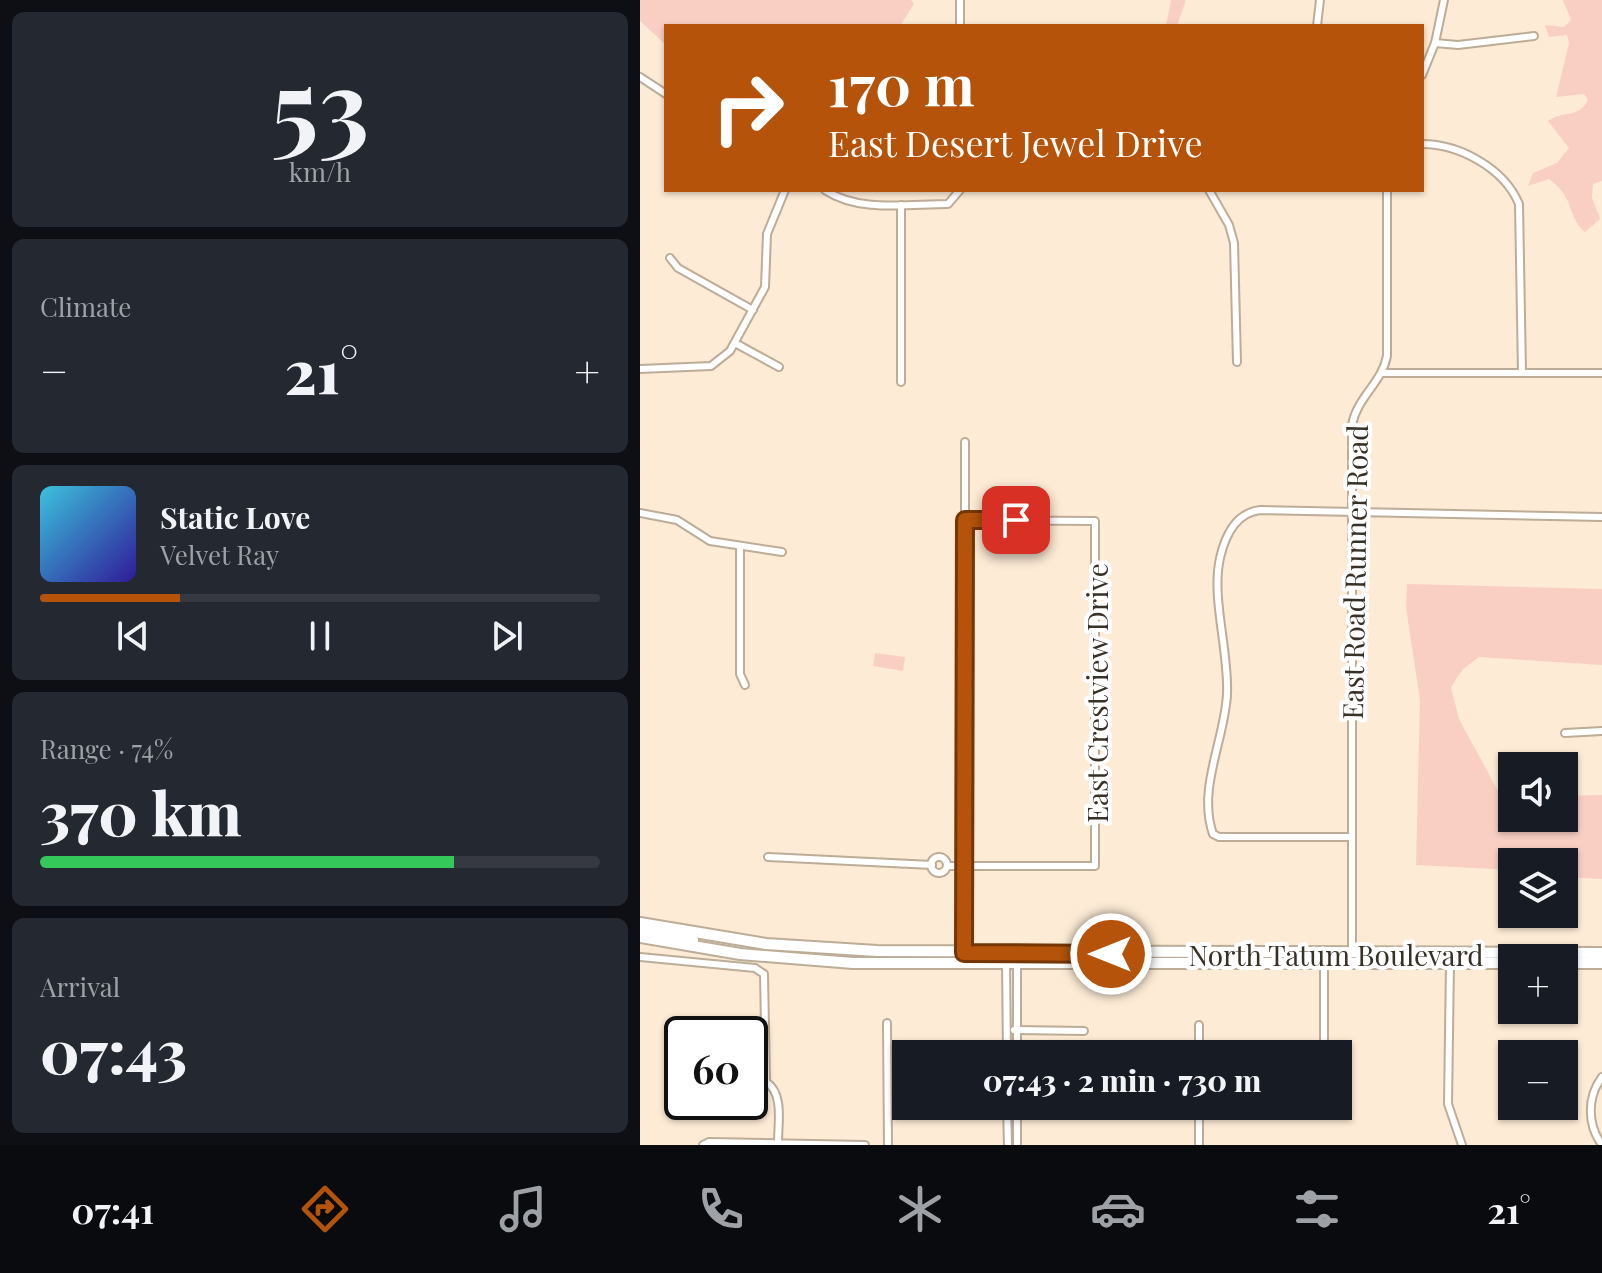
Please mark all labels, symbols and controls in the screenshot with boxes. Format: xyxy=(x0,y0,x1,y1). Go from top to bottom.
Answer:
text: 53 xyxy=(271,32,369,171)
text: 170 m xyxy=(828,46,975,121)
icon: right xyxy=(696,56,800,160)
text: East Desert Jewel Drive xyxy=(828,118,1203,166)
text: km/h xyxy=(289,154,351,189)
text: Climate xyxy=(40,289,131,324)
text: 21° xyxy=(285,329,358,409)
text: − xyxy=(40,340,68,399)
text: + xyxy=(574,340,600,399)
street label: East Road Runner Road xyxy=(1333,424,1375,720)
pin xyxy=(982,486,1050,554)
text: Static Love xyxy=(160,497,310,537)
icon: arrive xyxy=(994,498,1038,542)
text: Velvet Ray xyxy=(160,537,279,572)
street label: East Crestview Drive xyxy=(1078,563,1115,823)
icon: previous xyxy=(111,614,155,658)
icon: pause xyxy=(298,614,342,658)
icon: next xyxy=(485,614,529,658)
text: Range · 74% xyxy=(40,731,173,766)
map controls xyxy=(1498,752,1578,1120)
button: sound xyxy=(1498,752,1578,832)
text: 370 km xyxy=(40,771,242,851)
button: layers xyxy=(1498,848,1578,928)
position arrow xyxy=(1069,912,1153,996)
street label: North Tatum Boulevard xyxy=(1188,936,1484,973)
button: + xyxy=(1498,944,1578,1024)
text: Arrival xyxy=(40,969,120,1004)
text: 07:43 xyxy=(40,1009,187,1089)
speed limit sign: 60 xyxy=(664,1016,768,1120)
button: − xyxy=(1498,1040,1578,1120)
text: 07:43 · 2 min · 730 m xyxy=(983,1060,1261,1100)
icon: directions xyxy=(297,1181,353,1237)
icon: music xyxy=(495,1181,551,1237)
icon: phone xyxy=(693,1181,749,1237)
icon: climate xyxy=(892,1181,948,1237)
icon: car xyxy=(1090,1181,1146,1237)
icon: filters xyxy=(1289,1181,1345,1237)
text: 07:41 xyxy=(71,1185,154,1233)
text: 21° xyxy=(1487,1185,1531,1233)

